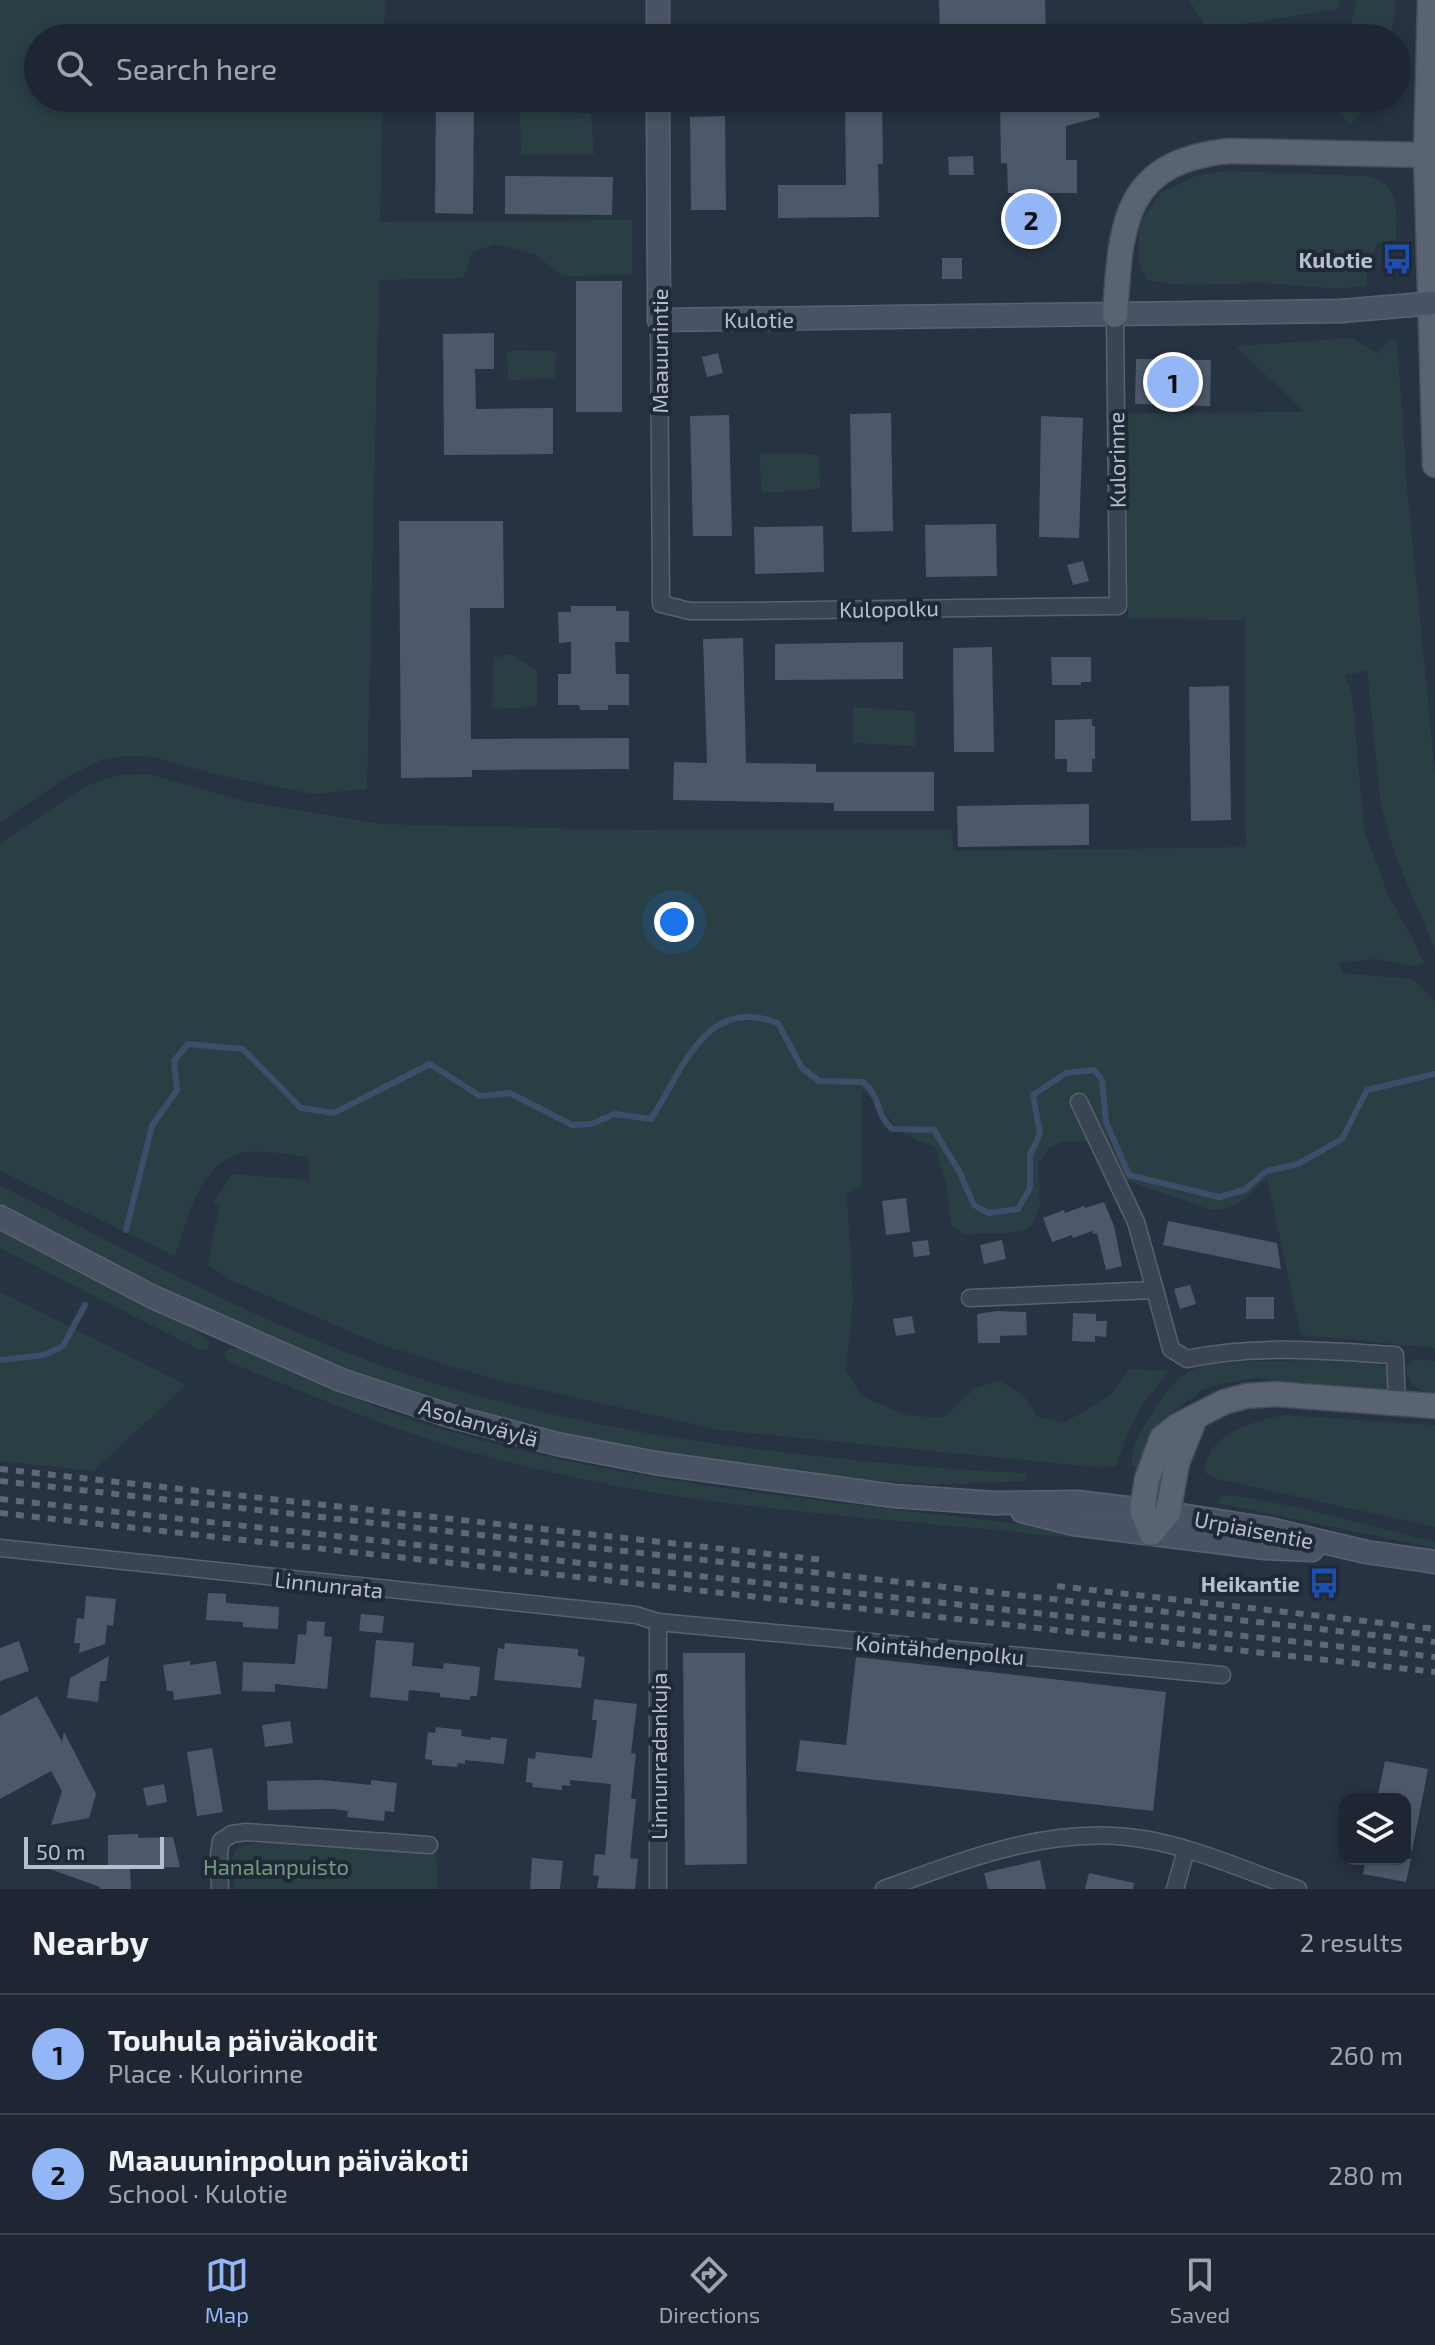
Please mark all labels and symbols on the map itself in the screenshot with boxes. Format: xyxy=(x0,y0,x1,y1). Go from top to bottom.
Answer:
pin: 2 xyxy=(1005,189,1057,249)
bus stop icon: Kulotie xyxy=(1380,242,1414,276)
place label: Kulotie xyxy=(1298,246,1373,272)
street label: Maauunintie xyxy=(646,288,672,414)
street label: Kulotie xyxy=(724,306,794,332)
pin: 1 xyxy=(1147,352,1199,412)
street label: Kulorinne xyxy=(1102,412,1130,508)
street label: Kulopolku xyxy=(839,594,939,622)
your location xyxy=(654,902,694,942)
street label: Asolanväylä xyxy=(416,1393,542,1451)
street label: Urpiaisentie xyxy=(1192,1505,1316,1553)
street label: Linnunrata xyxy=(273,1565,385,1603)
bus stop icon: Heikantie xyxy=(1307,1566,1341,1600)
place label: Heikantie xyxy=(1201,1570,1300,1596)
street label: Kointähdenpolku xyxy=(854,1629,1026,1669)
street label: Linnunradankuja xyxy=(645,1672,672,1840)
scale bar xyxy=(24,1833,164,1869)
park label: Hanalanpuisto xyxy=(203,1853,349,1879)

